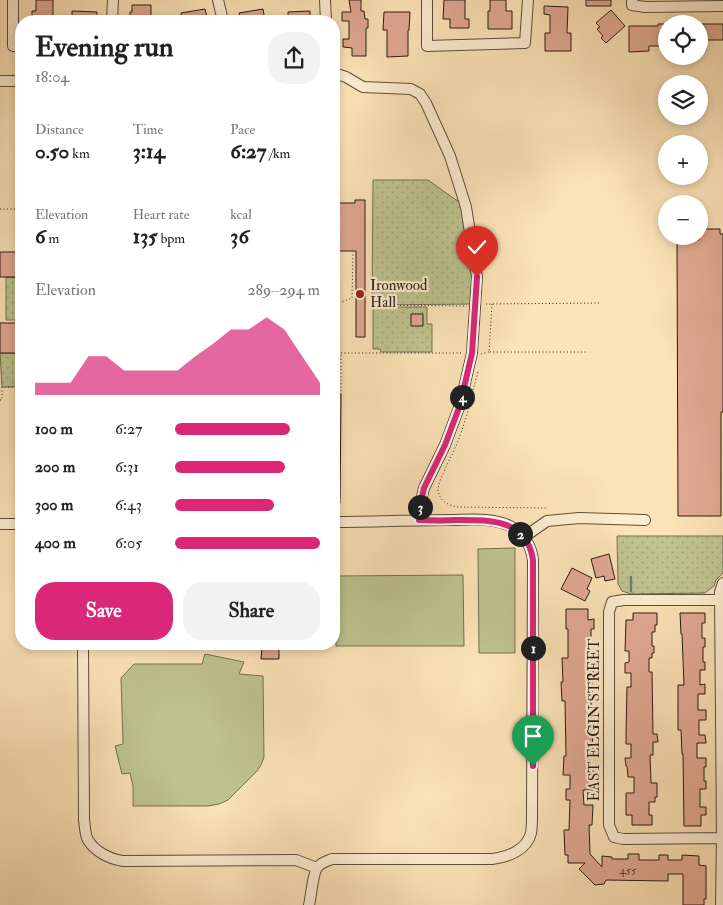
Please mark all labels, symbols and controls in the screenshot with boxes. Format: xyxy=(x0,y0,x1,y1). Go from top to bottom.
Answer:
map controls xyxy=(658,15,708,245)
button: locate xyxy=(658,15,708,65)
text: Evening run xyxy=(35,30,173,65)
button: share xyxy=(268,32,320,84)
text: 18:04 xyxy=(35,67,69,87)
button: layers xyxy=(658,75,708,125)
text: Distance xyxy=(35,121,84,138)
text: Time xyxy=(133,121,163,138)
text: Pace xyxy=(230,121,255,138)
button: + xyxy=(658,135,708,185)
text: 0.50 xyxy=(35,138,69,165)
text: 3:14 xyxy=(133,138,165,165)
text: 6:27 xyxy=(230,138,266,165)
text: km xyxy=(69,145,90,162)
text: /km xyxy=(266,145,290,162)
button: − xyxy=(658,195,708,245)
text: Elevation xyxy=(35,206,88,223)
text: Heart rate xyxy=(133,206,190,223)
text: kcal xyxy=(230,206,252,223)
text: 6 xyxy=(35,223,46,250)
text: 135 xyxy=(133,223,157,250)
text: 36 xyxy=(230,223,249,250)
pin xyxy=(456,226,498,277)
text: m xyxy=(46,230,59,247)
text: bpm xyxy=(157,230,185,247)
icon: check xyxy=(463,233,491,261)
place label: Ironwood Hall xyxy=(370,276,428,312)
text: Elevation xyxy=(35,280,96,300)
text: 289–294 m xyxy=(247,280,320,300)
marker: Ironwood Hall xyxy=(354,288,366,300)
pin: 4 xyxy=(450,384,474,410)
text: 4 xyxy=(459,389,466,406)
text: 100 m xyxy=(35,419,73,439)
text: 6:27 xyxy=(115,419,142,439)
text: 200 m xyxy=(35,457,75,477)
text: 6:31 xyxy=(115,457,139,477)
pin: 3 xyxy=(408,494,432,520)
text: 300 m xyxy=(35,495,73,515)
text: 6:43 xyxy=(115,495,142,515)
text: 3 xyxy=(418,499,423,516)
pin: 2 xyxy=(508,522,532,546)
text: 2 xyxy=(517,526,524,543)
text: 400 m xyxy=(35,533,76,553)
text: 6:05 xyxy=(115,533,142,553)
button: Save xyxy=(35,582,173,640)
button: Share xyxy=(183,582,320,640)
pin: 1 xyxy=(520,636,546,660)
street label: EAST ELGIN STREET xyxy=(585,639,604,801)
text: 1 xyxy=(531,640,536,657)
pin xyxy=(512,715,554,766)
icon: arrive xyxy=(519,722,547,750)
house number: 455 xyxy=(619,863,637,878)

